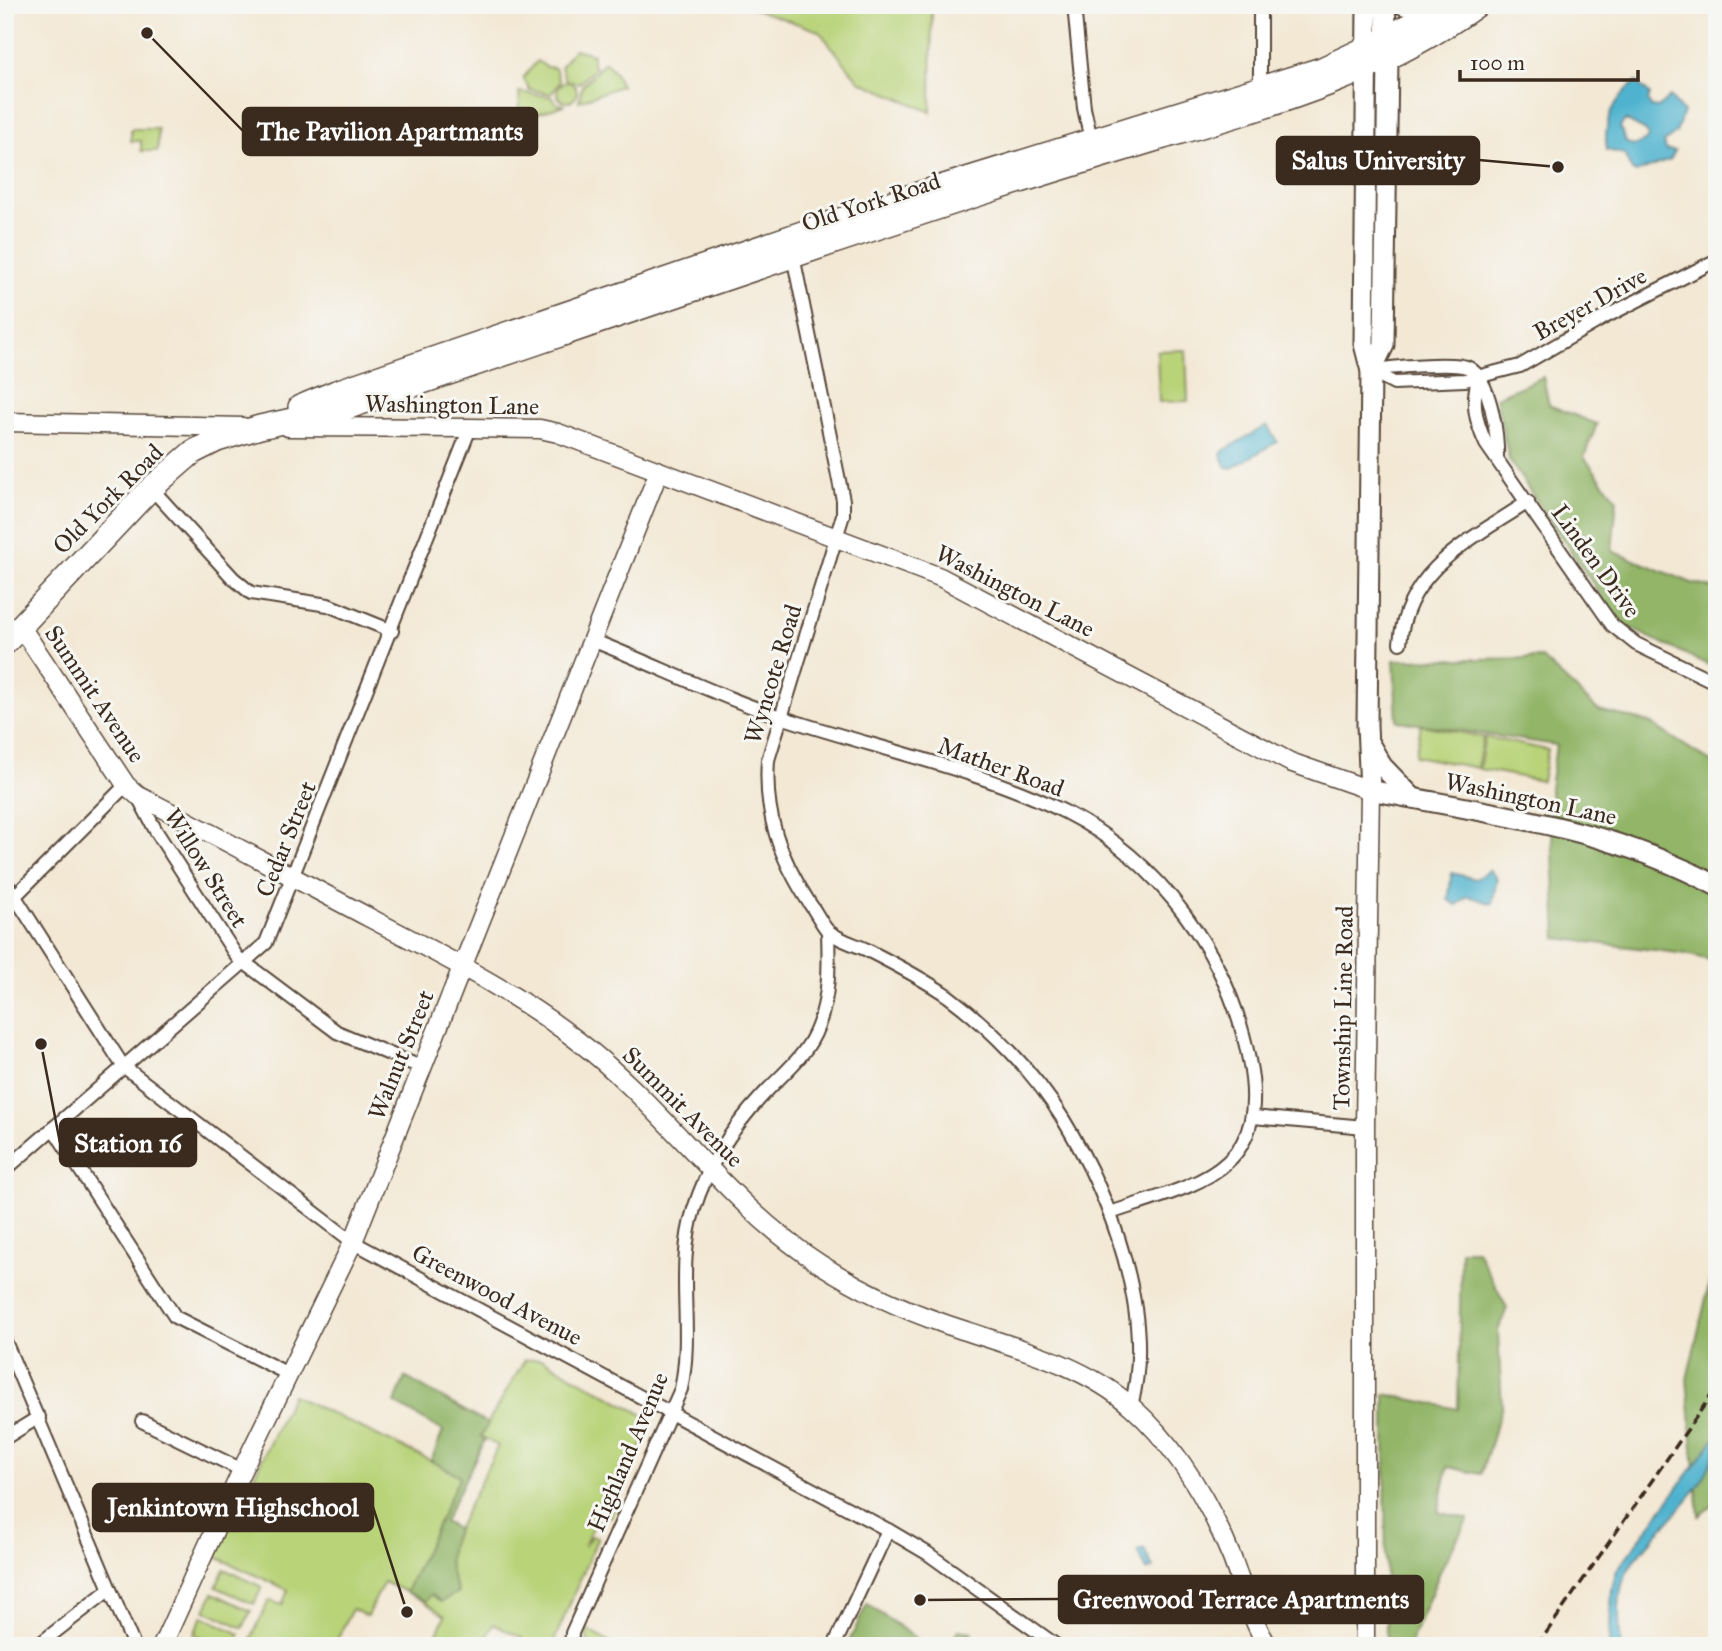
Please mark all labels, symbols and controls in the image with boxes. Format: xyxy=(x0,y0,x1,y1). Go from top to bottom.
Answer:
scale bar xyxy=(1460,38,1638,82)
text: 100 m xyxy=(1470,50,1525,76)
callout: The Pavilion Apartmants xyxy=(243,108,537,155)
text: The Pavilion Apartmants xyxy=(256,115,524,147)
callout: Salus University xyxy=(1277,137,1479,184)
text: Salus University xyxy=(1291,144,1466,176)
street label: Old York Road xyxy=(798,165,944,239)
street label: Breyer Drive xyxy=(1528,261,1652,347)
street label: Washington Lane xyxy=(365,388,539,422)
street label: Old York Road xyxy=(46,437,170,561)
street label: Linden Drive xyxy=(1545,498,1647,624)
street label: Washington Lane xyxy=(930,538,1100,644)
street label: Wyncote Road xyxy=(738,601,808,747)
street label: Summit Avenue xyxy=(38,620,152,768)
street label: Mather Road xyxy=(934,730,1068,804)
street label: Washington Lane xyxy=(1443,766,1619,832)
street label: Cedar Street xyxy=(249,776,323,901)
street label: Willow Street xyxy=(158,803,255,934)
street label: Township Line Road xyxy=(1326,905,1360,1111)
street label: Walnut Street xyxy=(361,985,441,1124)
street label: Summit Avenue xyxy=(616,1040,750,1174)
callout: Station 16 xyxy=(60,1119,196,1166)
text: Station 16 xyxy=(74,1127,184,1159)
street label: Greenwood Avenue xyxy=(407,1238,587,1352)
street label: Highland Avenue xyxy=(581,1368,675,1536)
callout: Jenkintown Highschool xyxy=(93,1484,373,1531)
text: Jenkintown Highschool xyxy=(104,1491,360,1524)
callout: Greenwood Terrace Apartments xyxy=(1059,1576,1423,1623)
text: Greenwood Terrace Apartments xyxy=(1073,1583,1410,1615)

